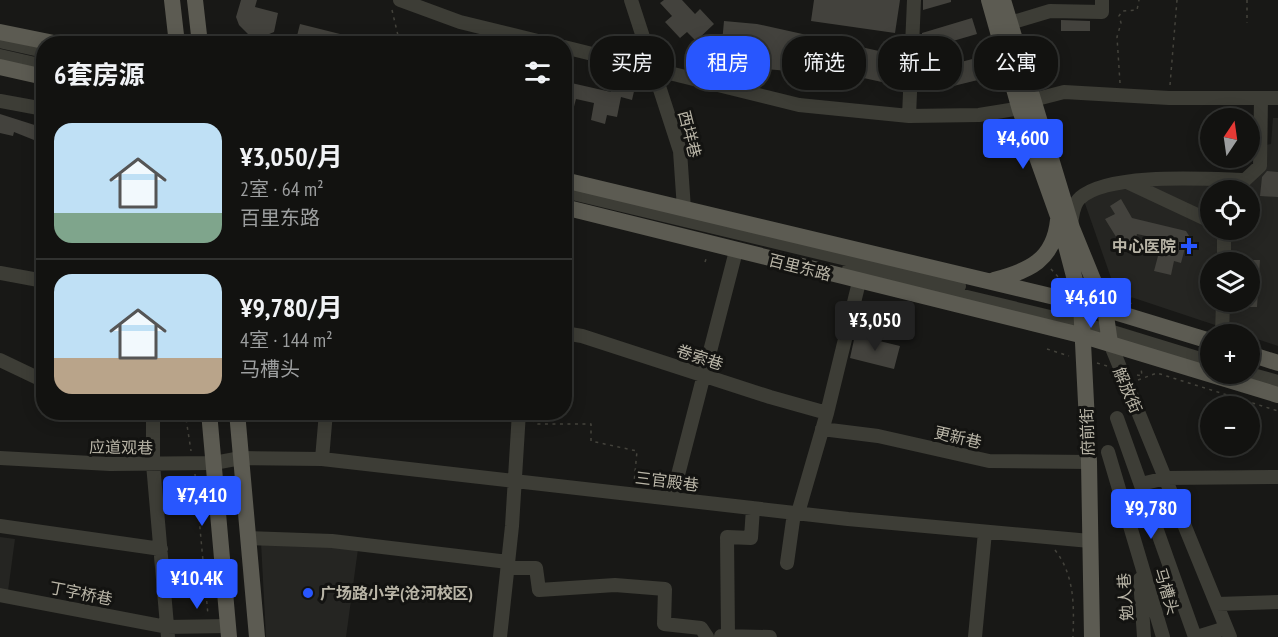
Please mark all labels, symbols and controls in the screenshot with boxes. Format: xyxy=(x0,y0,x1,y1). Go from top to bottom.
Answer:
chip: 买房 xyxy=(590,36,674,90)
chip: 租房 xyxy=(686,36,770,90)
chip: 筛选 xyxy=(782,36,866,90)
chip: 新上 xyxy=(878,36,962,90)
chip: 公寓 xyxy=(974,36,1058,90)
icon: filters xyxy=(521,56,554,89)
text: 6套房源 xyxy=(54,58,144,91)
street label: 西垟巷 xyxy=(674,108,706,160)
north arrow xyxy=(1200,108,1260,168)
map controls xyxy=(1200,108,1260,456)
pin: ¥4,600 xyxy=(974,119,1072,170)
text: ¥4,600 xyxy=(997,125,1049,151)
text: ¥3,050/月 xyxy=(240,140,343,173)
icon: home xyxy=(102,147,174,219)
text: 2室 · 64 m² xyxy=(240,176,324,202)
button: locate xyxy=(1200,180,1260,240)
text: 百里东路 xyxy=(240,205,320,231)
place label: 中心医院 xyxy=(1112,236,1176,256)
marker: 中心医院 xyxy=(1180,237,1198,255)
street label: 百里东路 xyxy=(767,250,833,284)
button: layers xyxy=(1200,252,1260,312)
pin: ¥4,610 xyxy=(1042,278,1140,329)
text: ¥4,610 xyxy=(1065,284,1117,310)
text: ¥9,780/月 xyxy=(240,291,343,324)
icon: home xyxy=(102,298,174,370)
pin: ¥3,050 xyxy=(826,301,924,352)
text: ¥3,050 xyxy=(849,307,901,333)
button: + xyxy=(1200,324,1260,384)
text: 4室 · 144 m² xyxy=(240,327,333,353)
street label: 卷索巷 xyxy=(674,340,726,374)
text: 马槽头 xyxy=(240,356,300,382)
street label: 解放街 xyxy=(1109,364,1147,416)
button: − xyxy=(1200,396,1260,456)
street label: 府前街 xyxy=(1076,408,1098,456)
street label: 更新巷 xyxy=(932,422,984,452)
street label: 应道观巷 xyxy=(89,436,153,458)
street label: 三官殿巷 xyxy=(634,467,700,495)
pin: ¥7,410 xyxy=(153,476,251,527)
text: ¥7,410 xyxy=(177,482,227,508)
pin: ¥9,780 xyxy=(1102,489,1200,540)
text: ¥9,780 xyxy=(1125,495,1177,521)
pin: ¥10.4K xyxy=(148,559,246,610)
text: ¥10.4K xyxy=(171,565,223,591)
street label: 马槽头 xyxy=(1150,565,1184,617)
street label: 勉人巷 xyxy=(1113,572,1137,622)
street label: 丁字桥巷 xyxy=(48,577,114,609)
place label: 广场路小学(沧河校区) xyxy=(320,583,473,603)
marker: 广场路小学(沧河校区) xyxy=(301,586,315,600)

